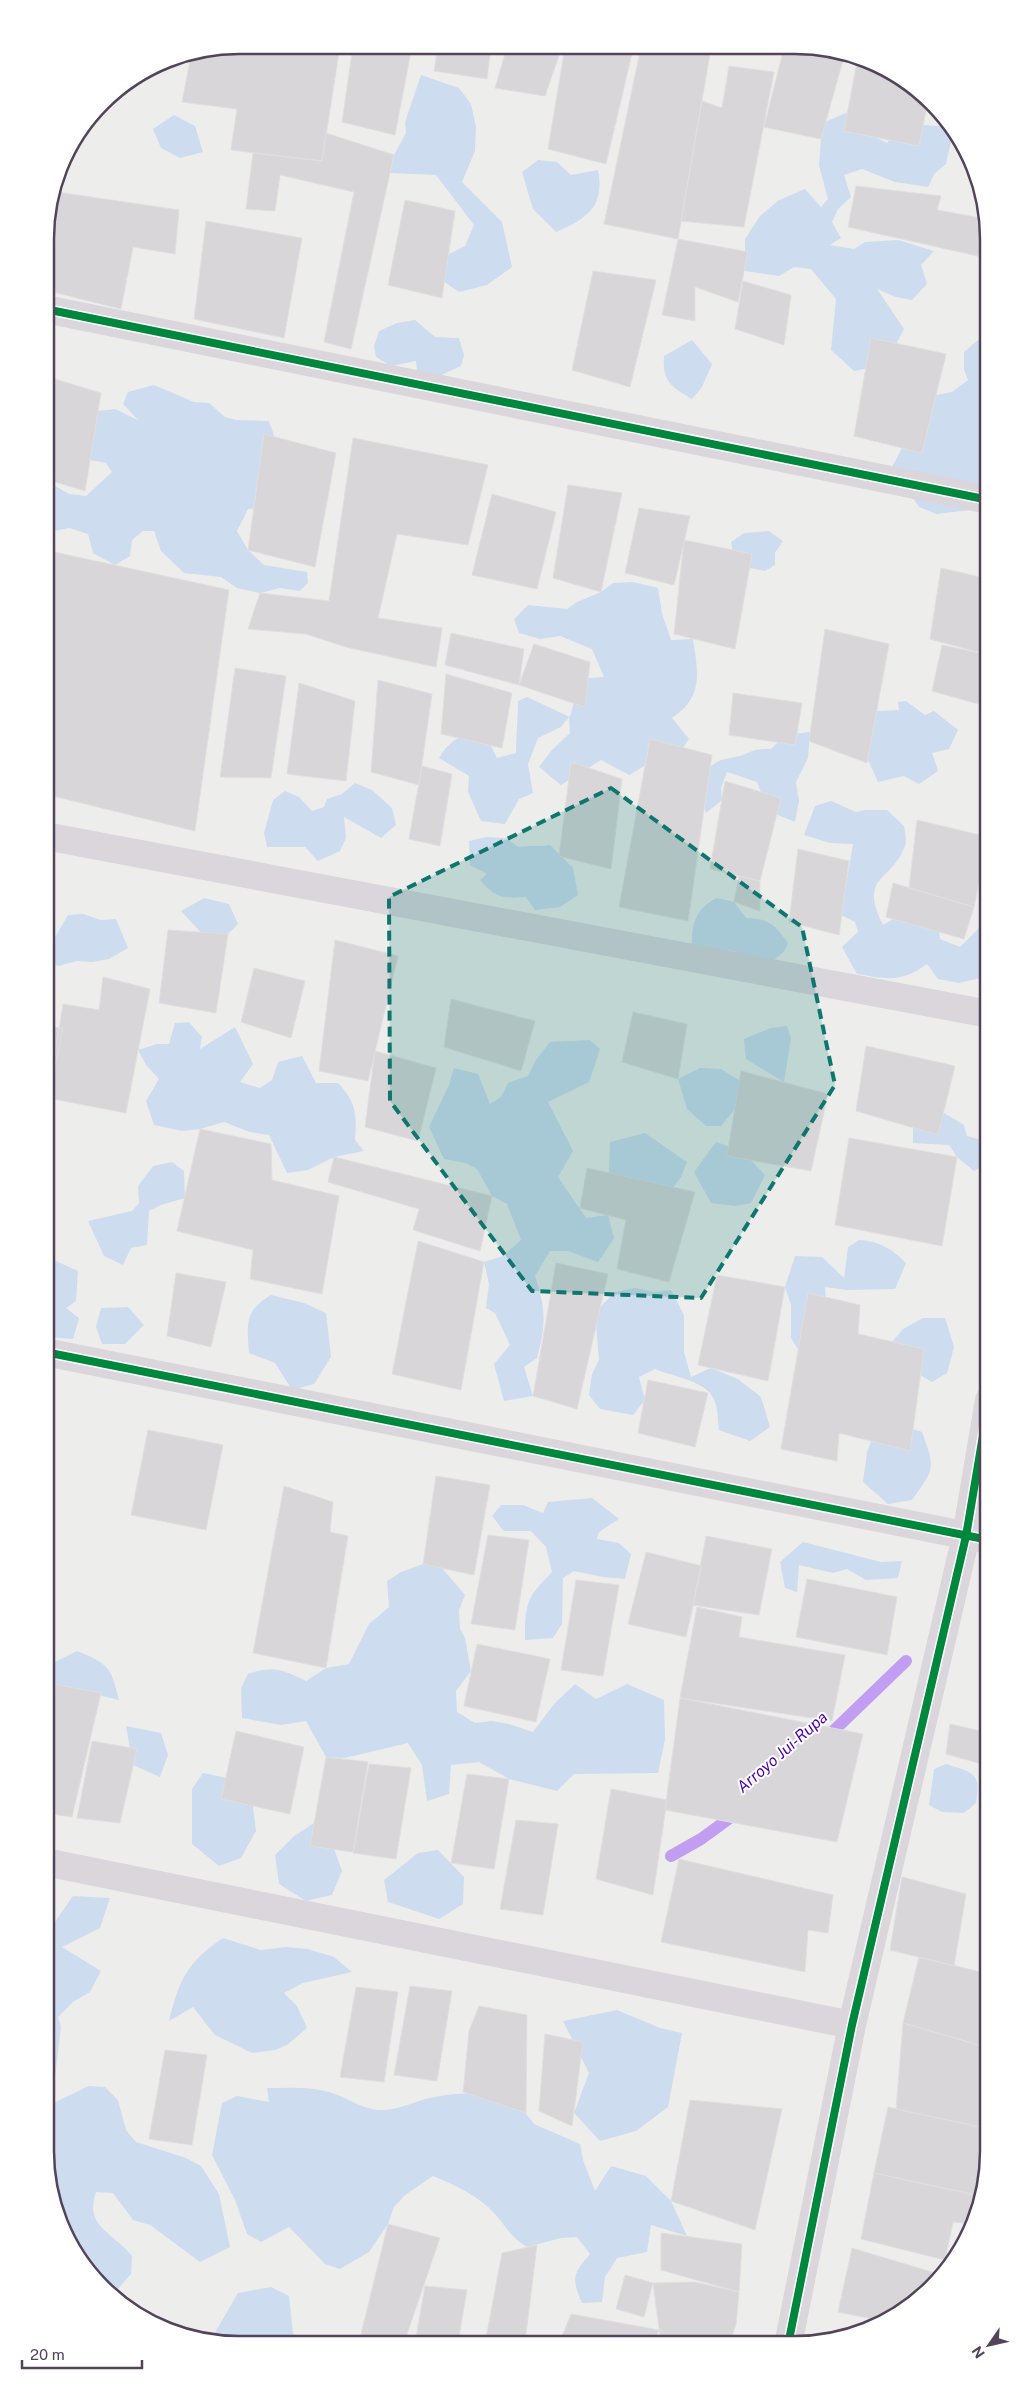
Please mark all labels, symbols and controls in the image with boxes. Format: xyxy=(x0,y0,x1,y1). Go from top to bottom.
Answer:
water label: Arroyo Jui-Rupa xyxy=(733,1707,831,1797)
north arrow xyxy=(964,2320,1014,2370)
scale bar xyxy=(22,2338,142,2370)
text: N xyxy=(969,2343,988,2361)
text: 20 m xyxy=(30,2346,65,2363)

